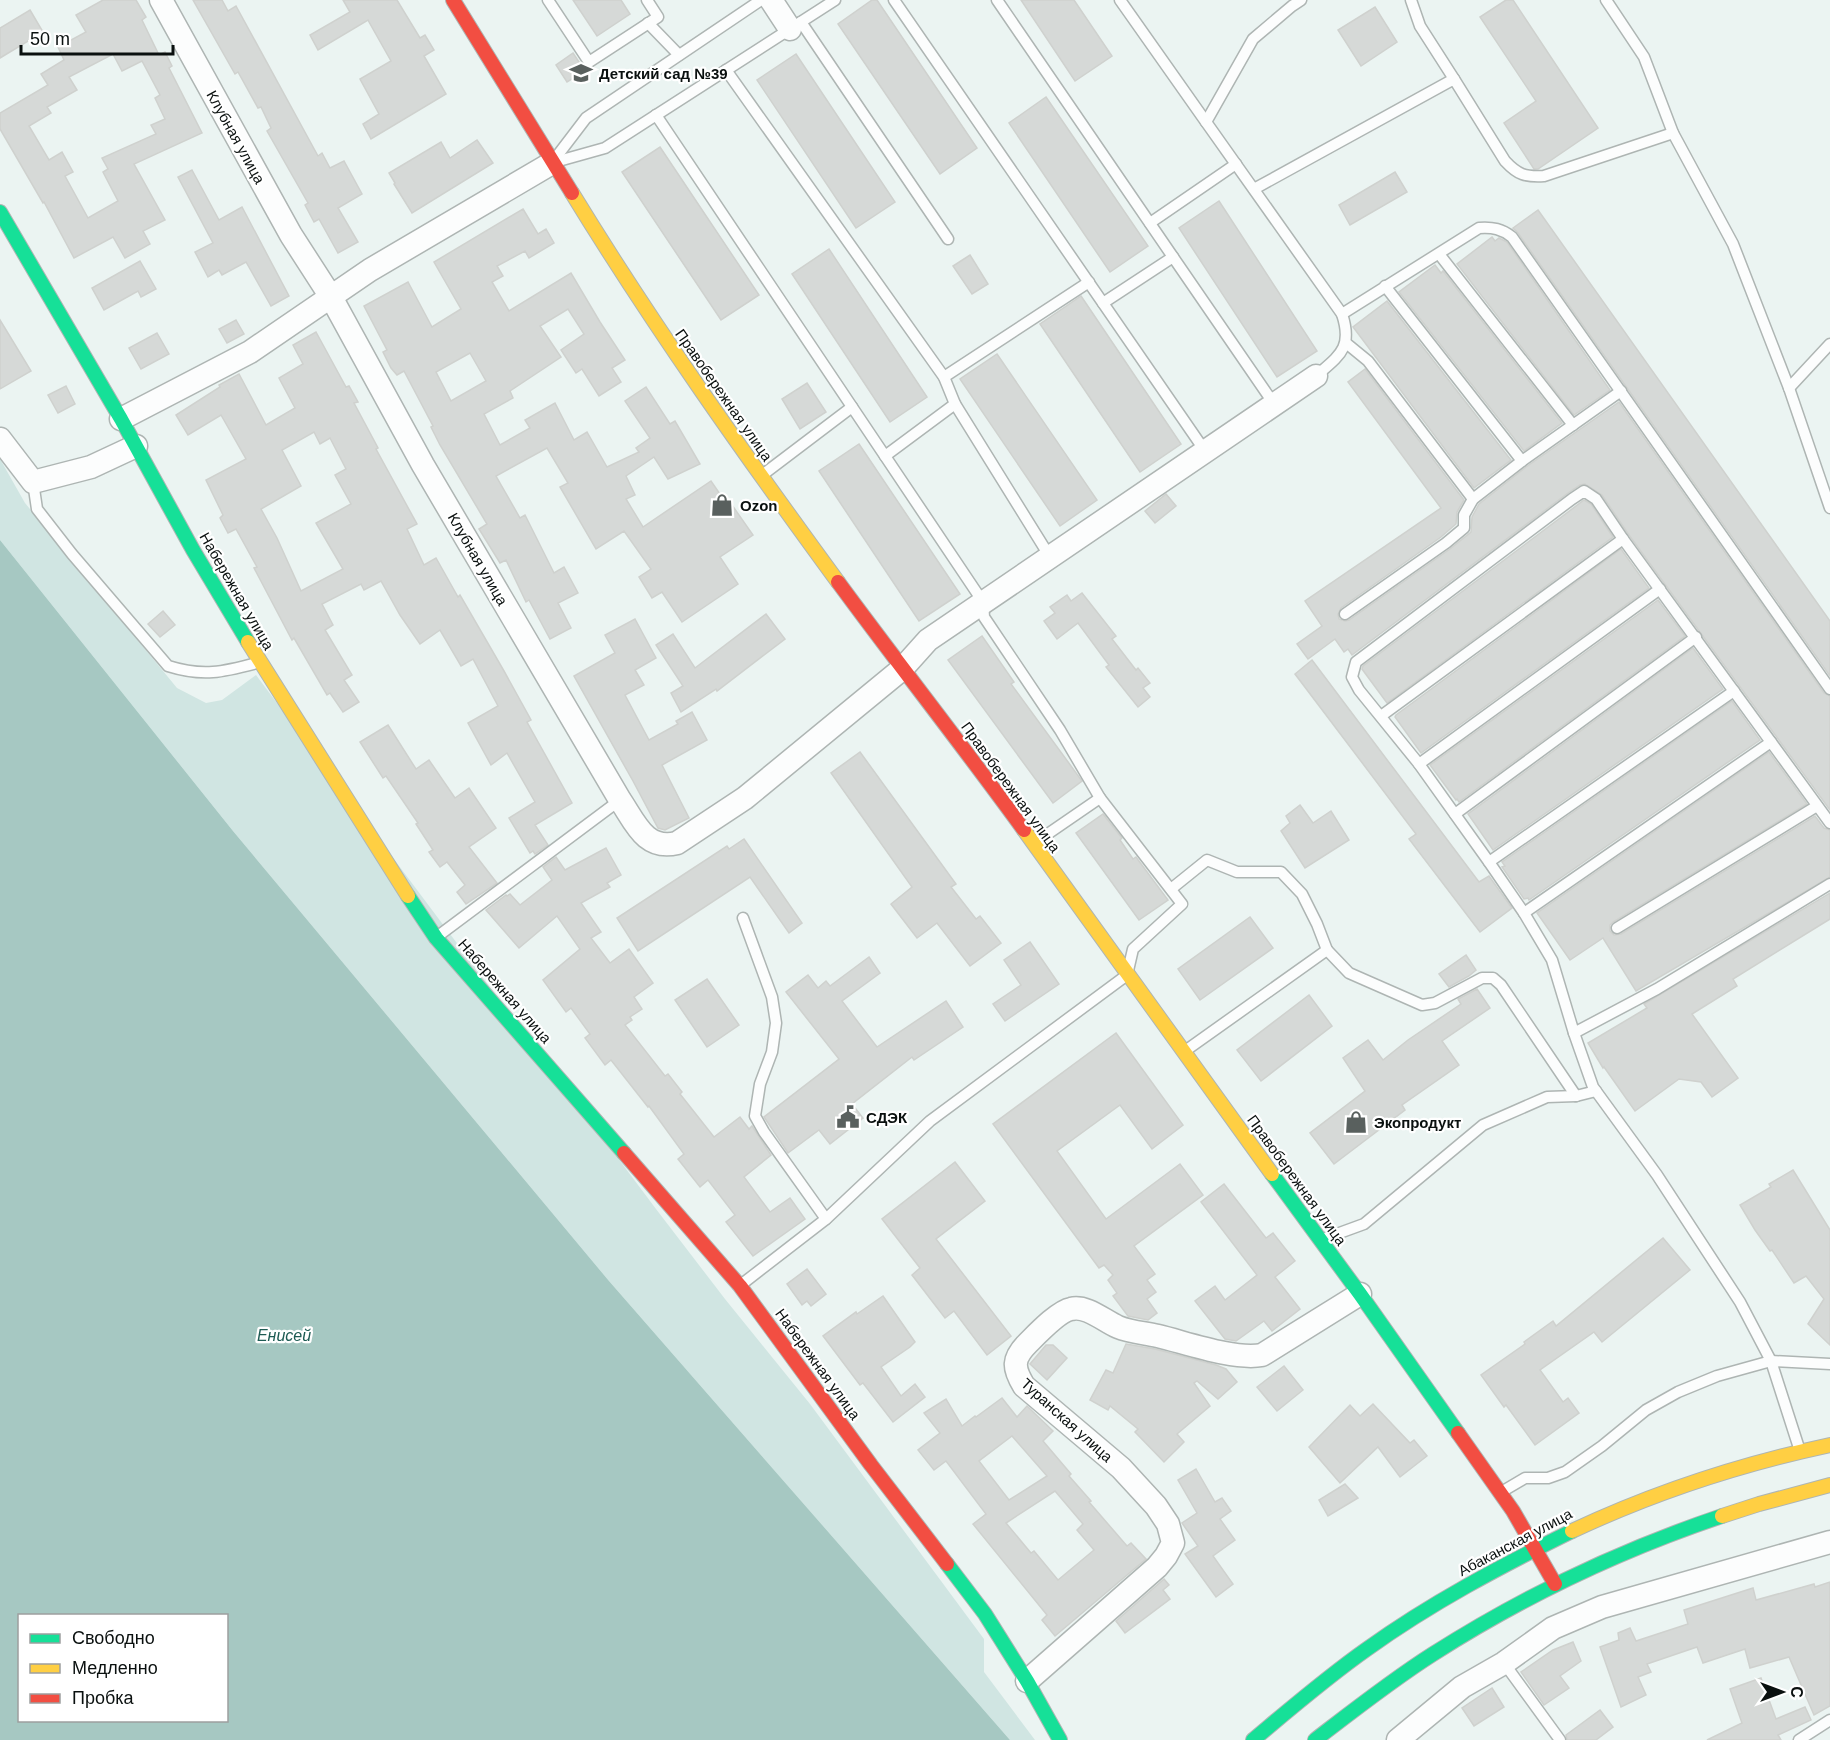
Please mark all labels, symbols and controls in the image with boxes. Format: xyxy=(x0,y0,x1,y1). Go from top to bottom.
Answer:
scale bar xyxy=(21,18,172,56)
text: 50 m xyxy=(30,29,70,49)
school or university icon: Детский сад №39 xyxy=(568,60,594,86)
place label: Детский сад №39 xyxy=(599,65,728,82)
street label: Клубная улица xyxy=(203,87,269,187)
street label: Правобережная улица xyxy=(672,326,776,465)
shop icon: Ozon xyxy=(709,492,735,518)
place label: Ozon xyxy=(740,497,778,514)
street label: Клубная улица xyxy=(445,510,512,609)
street label: Набережная улица xyxy=(196,529,278,653)
street label: Правобережная улица xyxy=(958,718,1064,856)
street label: Набережная улица xyxy=(455,935,555,1047)
public building icon: СДЭК xyxy=(835,1104,861,1130)
place label: СДЭК xyxy=(866,1109,908,1126)
shop icon: Экопродукт xyxy=(1343,1109,1369,1135)
street label: Правобережная улица xyxy=(1244,1111,1350,1249)
place label: Экопродукт xyxy=(1374,1114,1461,1131)
street label: Набережная улица xyxy=(772,1305,864,1423)
water label: Енисей xyxy=(257,1327,311,1344)
street label: Туранская улица xyxy=(1018,1375,1117,1466)
street label: Абаканская улица xyxy=(1455,1505,1575,1579)
legend xyxy=(18,1614,228,1722)
text: Свободно xyxy=(72,1628,155,1648)
text: Медленно xyxy=(72,1658,158,1678)
north arrow xyxy=(1752,1662,1812,1722)
text: С xyxy=(1788,1686,1805,1698)
text: Пробка xyxy=(72,1688,135,1708)

